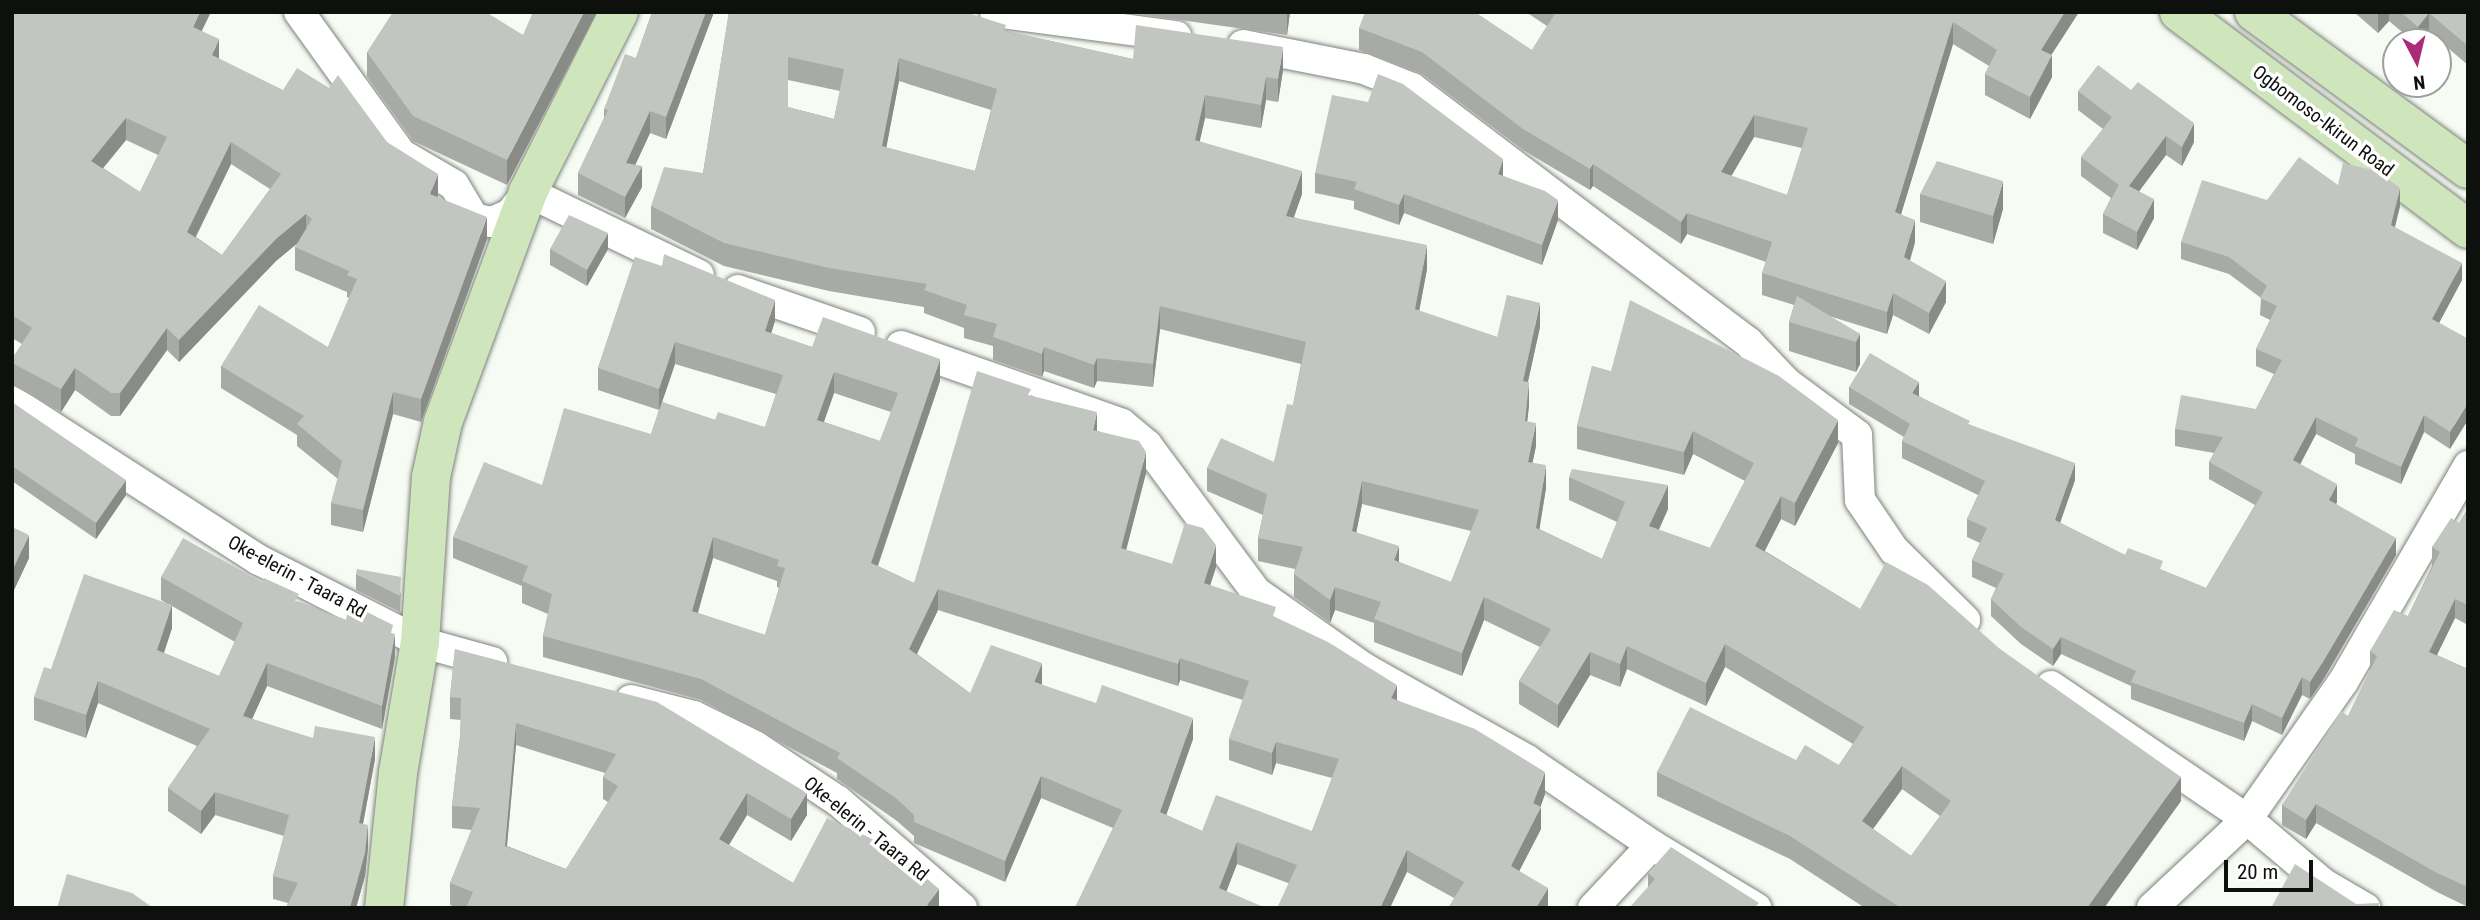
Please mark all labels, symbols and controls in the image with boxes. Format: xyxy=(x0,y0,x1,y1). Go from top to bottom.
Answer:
north arrow xyxy=(2382,28,2452,98)
street label: Ogbomoso-Ikirun Road xyxy=(2248,60,2398,182)
text: N xyxy=(2412,70,2427,94)
street label: Oke-elerin - Taara Rd xyxy=(224,531,370,623)
street label: Oke-elerin - Taara Rd xyxy=(799,772,933,886)
scale bar xyxy=(2228,846,2317,890)
text: 20 m xyxy=(2237,860,2278,884)

